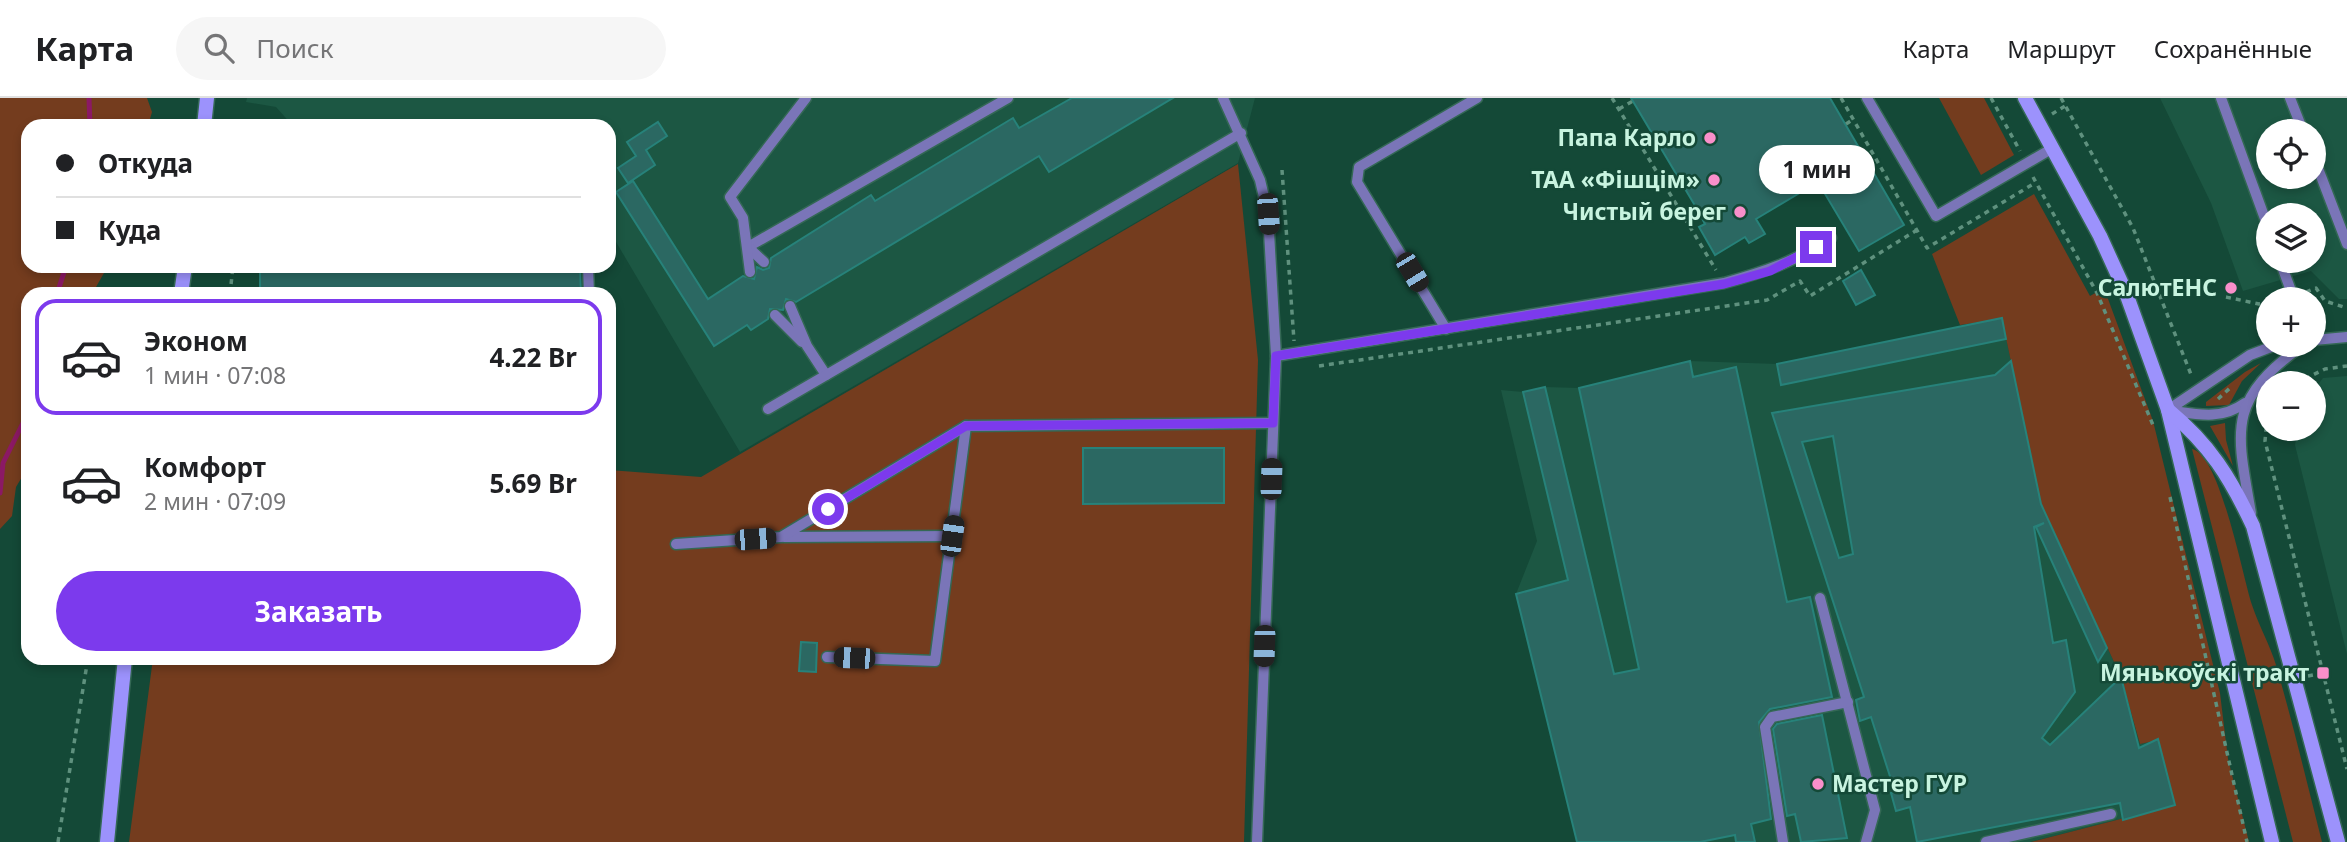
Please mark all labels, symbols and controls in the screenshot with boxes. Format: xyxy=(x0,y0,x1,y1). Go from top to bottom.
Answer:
search box xyxy=(176,17,666,80)
text: Карта xyxy=(35,26,134,71)
icon: search xyxy=(200,29,238,67)
text: Поиск xyxy=(256,30,333,66)
text: Карта xyxy=(1902,32,1969,65)
text: Маршрут xyxy=(2007,32,2116,65)
text: Сохранённые xyxy=(2154,32,2312,65)
map controls xyxy=(2256,119,2326,441)
button: locate xyxy=(2256,119,2326,189)
place label: Папа Карло xyxy=(1557,121,1696,153)
marker: Папа Карло xyxy=(1702,130,1718,146)
text: Откуда xyxy=(98,145,193,181)
callout: 1 мин xyxy=(1758,145,1874,194)
text: 1 мин xyxy=(1783,153,1851,185)
place label: ТАА «Фішцім» xyxy=(1531,163,1700,195)
marker: ТАА «Фішцім» xyxy=(1706,172,1722,188)
car xyxy=(1257,192,1280,236)
place label: Чистый берег xyxy=(1562,195,1726,227)
button: layers xyxy=(2256,203,2326,273)
marker: Чистый берег xyxy=(1732,204,1748,220)
text: Куда xyxy=(98,212,161,248)
route end xyxy=(1800,231,1832,263)
car xyxy=(1393,249,1432,295)
place label: СалютЕНС xyxy=(2098,271,2217,303)
marker: СалютЕНС xyxy=(2223,280,2239,296)
button: + xyxy=(2256,287,2326,357)
text: Эконом xyxy=(144,323,248,359)
icon: car xyxy=(60,326,123,389)
text: 4.22 Br xyxy=(489,339,577,375)
text: 1 мин · 07:08 xyxy=(144,359,286,391)
button: − xyxy=(2256,371,2326,441)
text: Комфорт xyxy=(144,449,266,485)
icon: car xyxy=(60,452,123,515)
car xyxy=(1260,458,1283,500)
text: 5.69 Br xyxy=(489,465,577,501)
text: 2 мин · 07:09 xyxy=(144,485,286,517)
route start xyxy=(812,493,844,525)
car xyxy=(939,514,966,558)
car xyxy=(734,527,777,551)
button: Заказать xyxy=(56,571,581,651)
car xyxy=(1253,625,1276,667)
car xyxy=(833,647,876,669)
place label: Мянькоўскі тракт xyxy=(2100,656,2309,688)
marker: Мянькоўскі тракт xyxy=(2315,665,2331,681)
place label: Мастер ГУР xyxy=(1832,767,1967,799)
marker: Мастер ГУР xyxy=(1810,776,1826,792)

